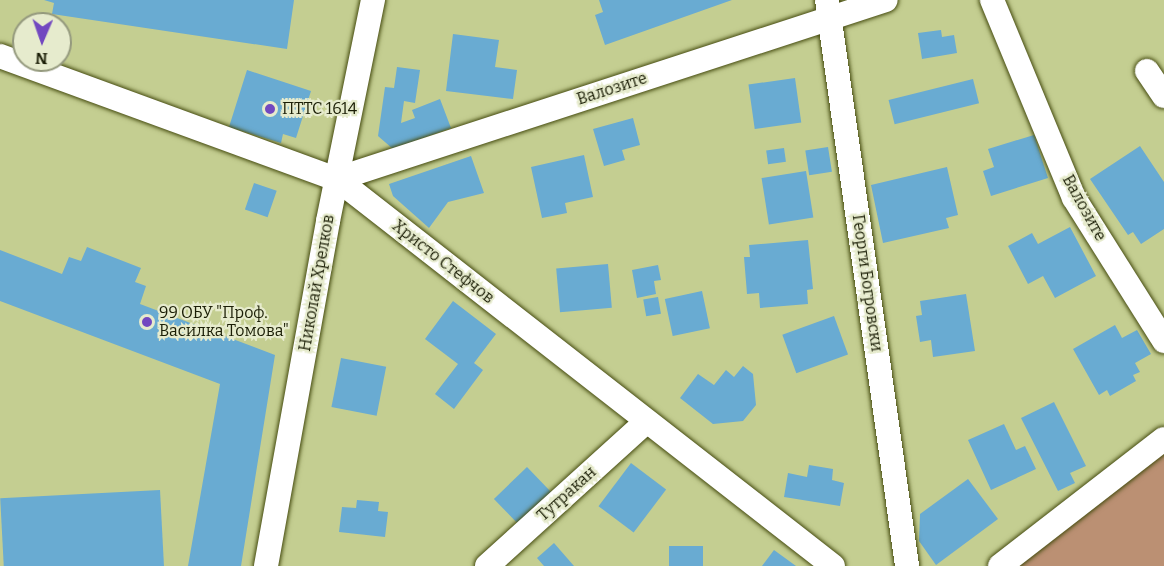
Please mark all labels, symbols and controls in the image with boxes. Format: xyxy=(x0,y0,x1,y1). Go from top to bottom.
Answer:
north arrow xyxy=(12,12,72,72)
text: N xyxy=(35,49,48,68)
street label: Валозите xyxy=(575,69,649,109)
place label: ПТТС 1614 xyxy=(282,99,357,119)
marker: ПТТС 1614 xyxy=(263,102,277,116)
street label: Валозите xyxy=(1058,172,1110,244)
street label: Николай Хрелков xyxy=(296,213,338,353)
street label: Георги Богровски xyxy=(848,213,886,353)
street label: Христо Стефчов xyxy=(388,216,498,308)
place label: 99 ОБУ "Проф. Василка Томова" xyxy=(159,303,289,341)
marker: 99 ОБУ "Проф. Василка Томова" xyxy=(140,315,154,329)
street label: Тутракан xyxy=(534,463,600,525)

